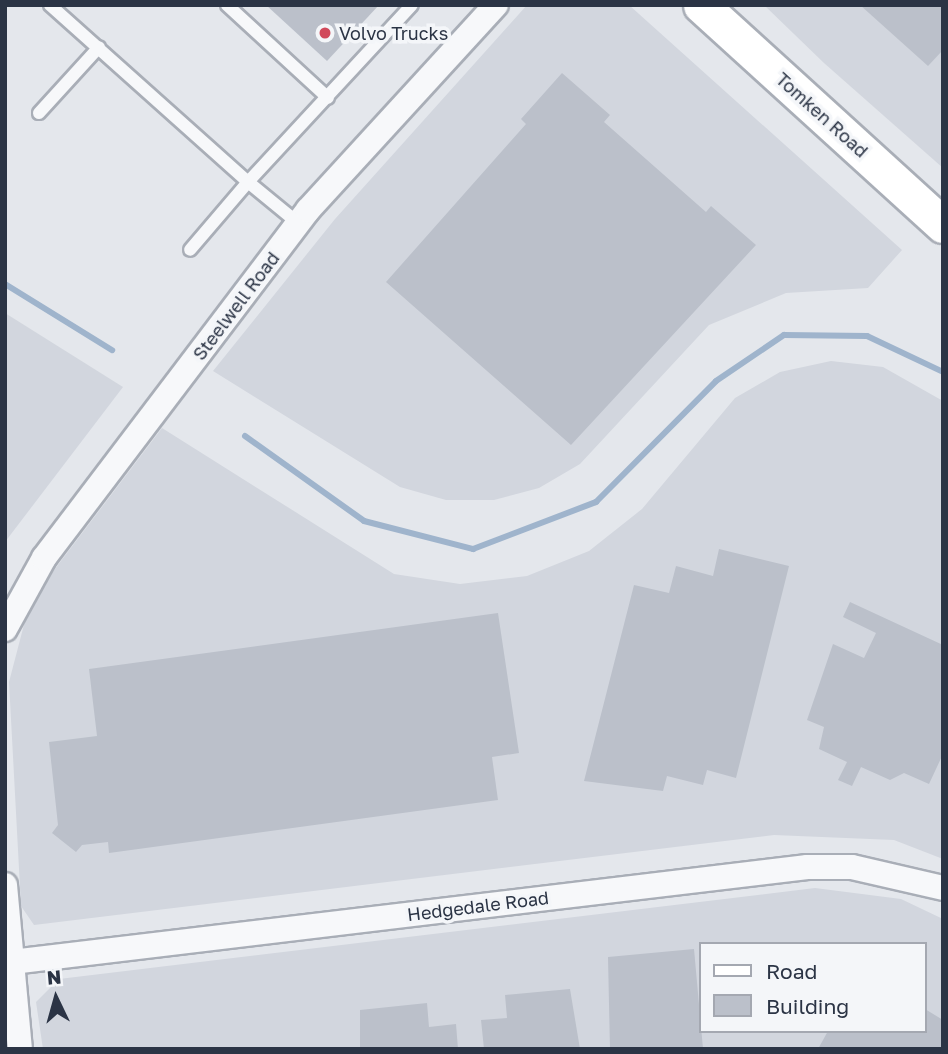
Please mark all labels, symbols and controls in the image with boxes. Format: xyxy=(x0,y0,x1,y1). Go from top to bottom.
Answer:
place label: Volvo Trucks xyxy=(339,22,448,44)
marker: Volvo Trucks xyxy=(317,25,333,41)
street label: Tomken Road xyxy=(772,68,872,162)
street label: Steelwell Road xyxy=(188,248,284,364)
street label: Hedgedale Road xyxy=(406,887,550,925)
legend xyxy=(699,942,927,1033)
text: Road xyxy=(766,958,817,984)
north arrow xyxy=(21,963,91,1033)
text: N xyxy=(46,964,62,989)
text: Building xyxy=(766,993,849,1019)

